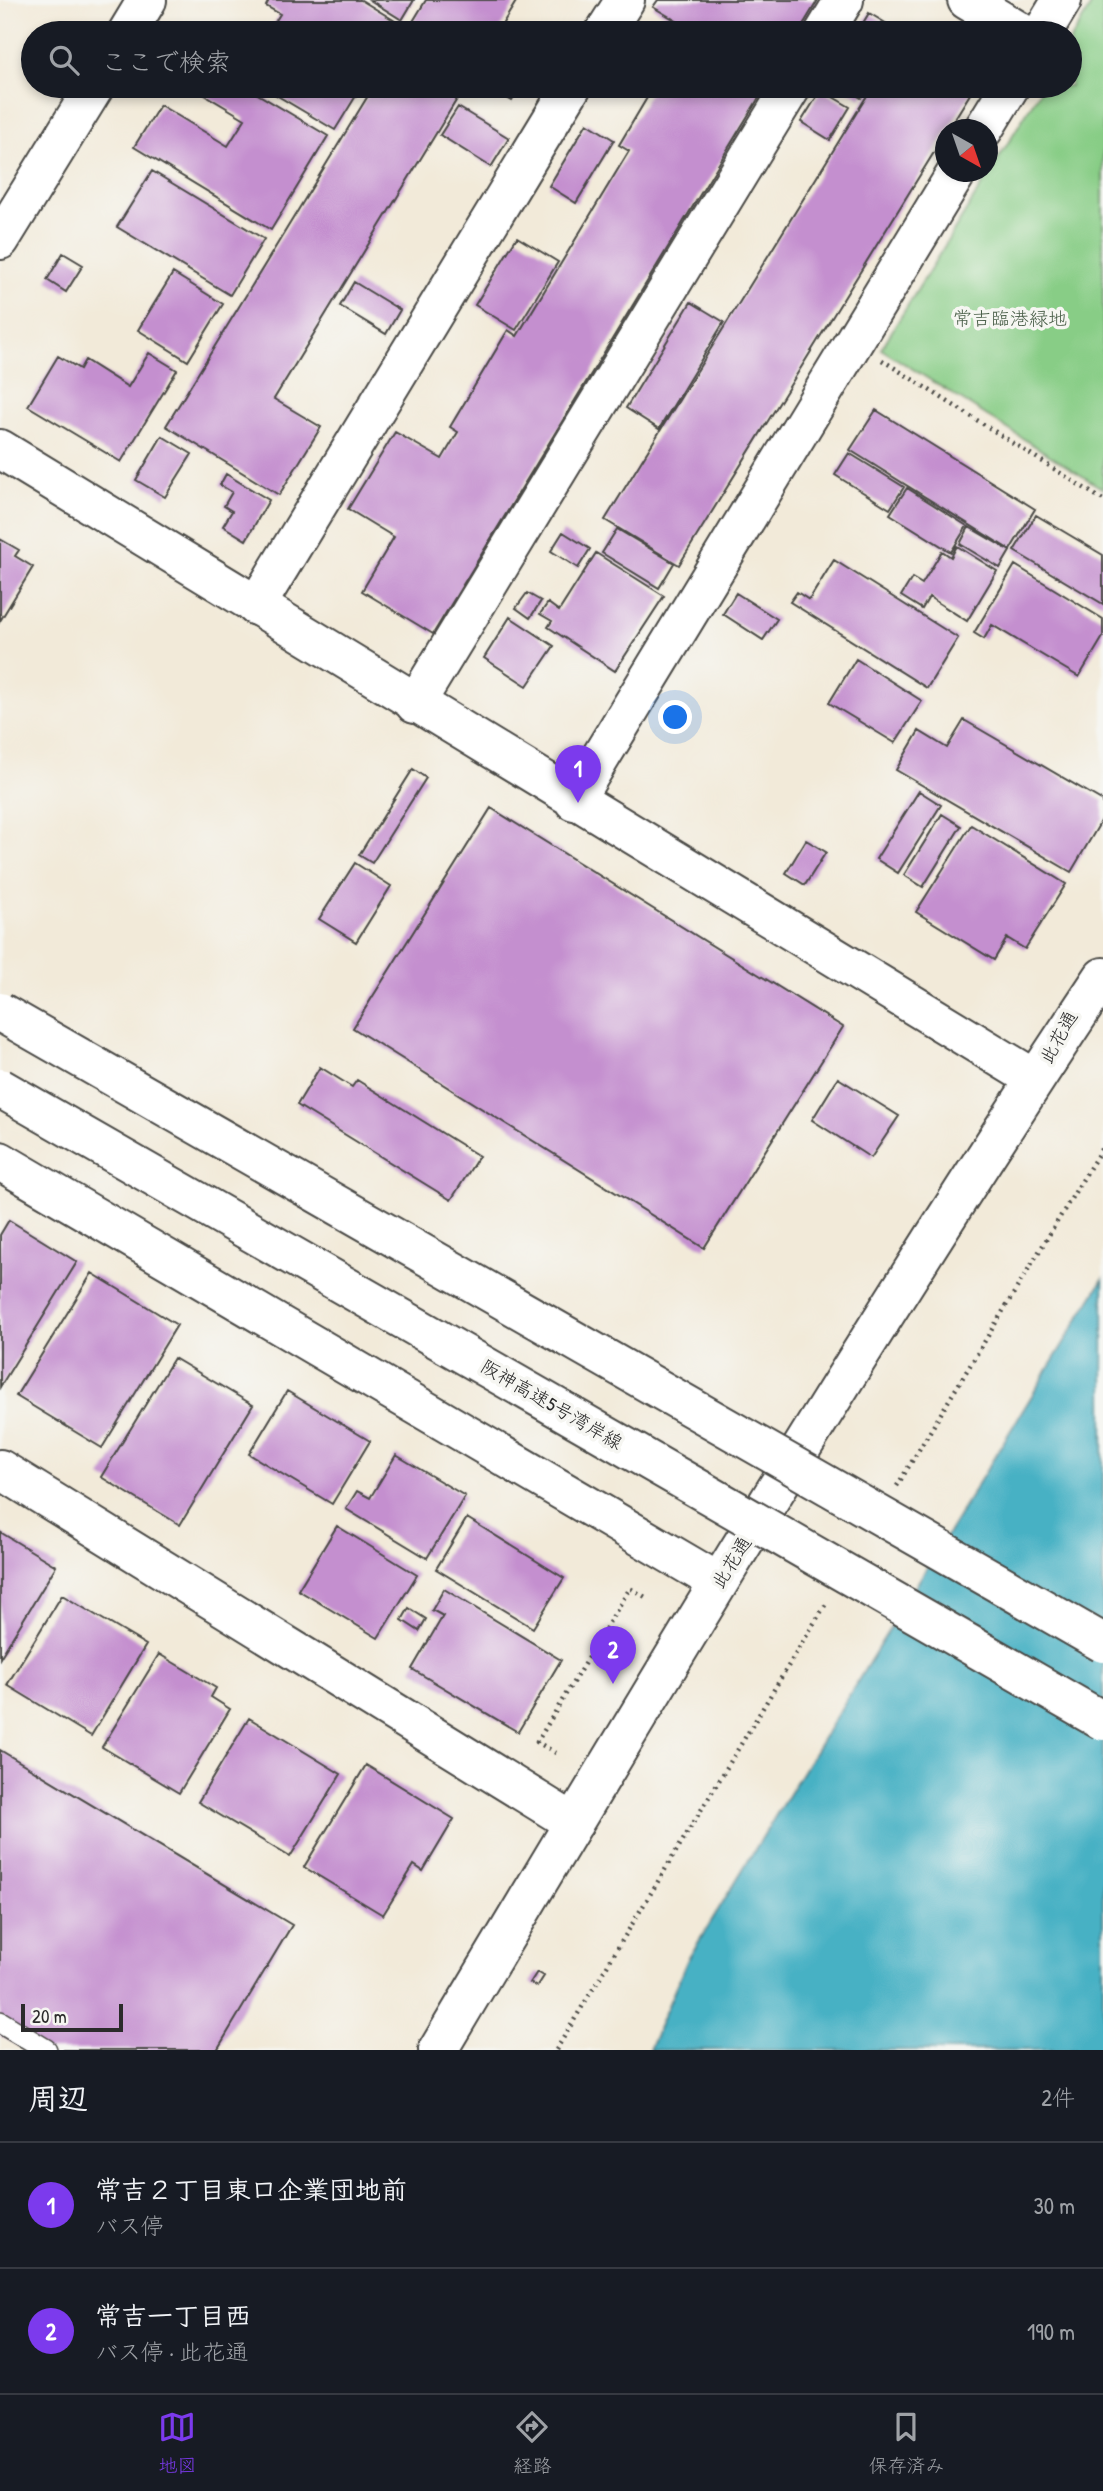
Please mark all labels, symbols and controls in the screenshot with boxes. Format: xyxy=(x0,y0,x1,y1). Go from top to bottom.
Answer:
search box xyxy=(21,21,1082,98)
icon: search xyxy=(45,41,83,79)
text: ここで検索 xyxy=(101,44,231,79)
north arrow xyxy=(935,119,998,182)
park label: 常吉臨港緑地 xyxy=(953,305,1067,331)
your location xyxy=(658,700,692,734)
pin: 1 xyxy=(555,745,601,803)
street label: 此花通 xyxy=(1033,1006,1083,1068)
street label: 阪神高速5号湾岸線 xyxy=(476,1353,628,1455)
street label: 此花通 xyxy=(705,1531,757,1593)
pin: 2 xyxy=(590,1626,636,1684)
scale bar xyxy=(21,2001,122,2033)
text: 20 m xyxy=(32,2003,67,2029)
text: 周辺 xyxy=(28,2078,88,2118)
text: 2件 xyxy=(1041,2082,1075,2113)
text: 常吉２丁目東口企業団地前 xyxy=(95,2172,407,2207)
text: 1 xyxy=(47,2190,55,2221)
text: 30 m xyxy=(1033,2190,1075,2221)
text: バス停 xyxy=(95,2210,164,2241)
text: 常吉一丁目西 xyxy=(95,2298,251,2333)
text: 2 xyxy=(46,2316,56,2347)
text: 190 m xyxy=(1027,2316,1075,2347)
text: バス停 · 此花通 xyxy=(95,2336,248,2367)
tab: 地図 xyxy=(158,2408,197,2478)
tab: 経路 xyxy=(513,2408,552,2478)
tab: 保存済み xyxy=(868,2408,945,2478)

